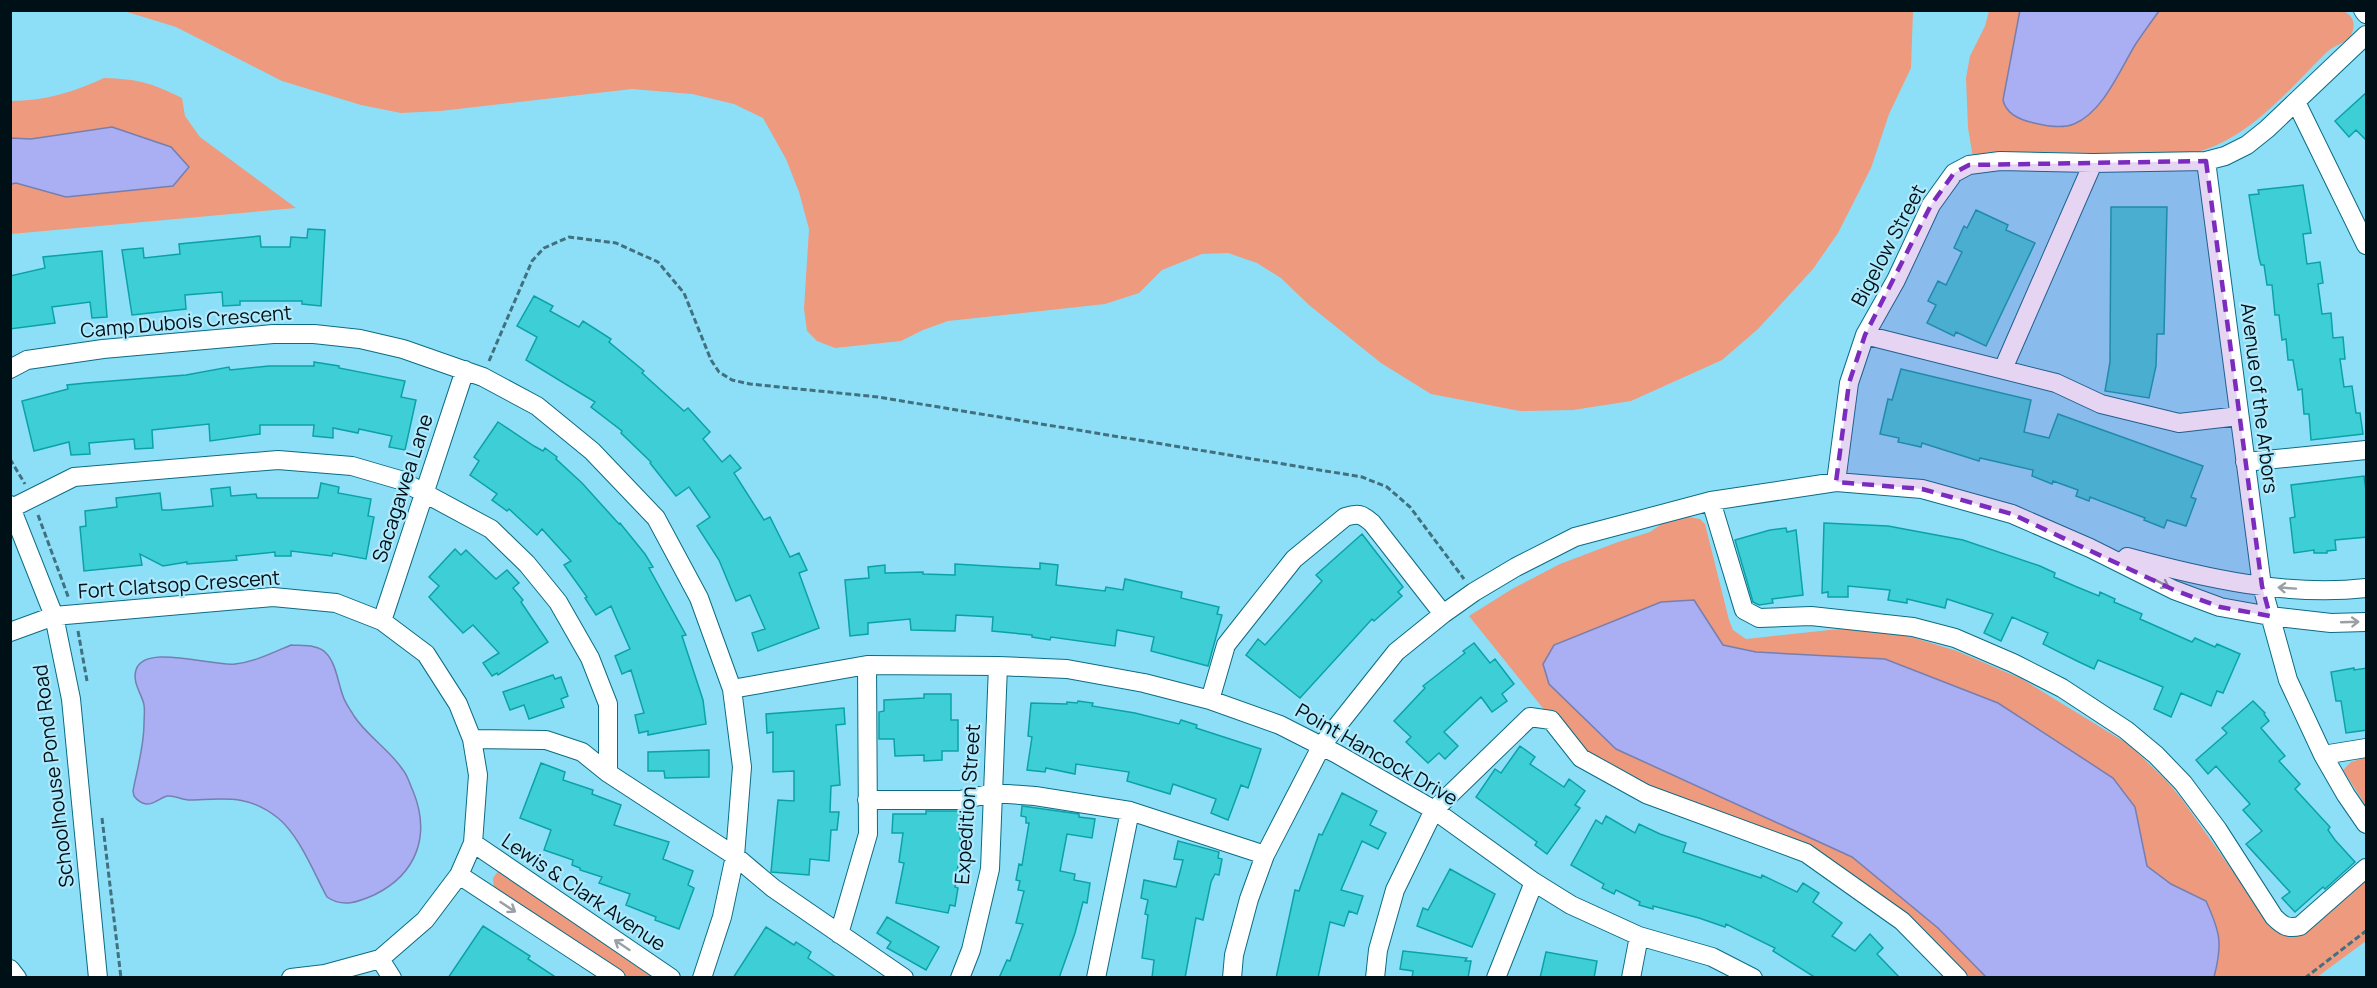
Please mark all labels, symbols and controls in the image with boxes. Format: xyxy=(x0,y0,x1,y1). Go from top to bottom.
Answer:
street label: Bigelow Street xyxy=(1844,179,1932,311)
street label: Camp Dubois Crescent xyxy=(79,298,293,344)
street label: Avenue of the Arbors xyxy=(2235,301,2285,495)
street label: Sacagawea Lane xyxy=(365,410,439,566)
street label: Fort Clatsop Crescent xyxy=(77,563,281,605)
one-way arrow xyxy=(2152,578,2170,590)
one-way arrow xyxy=(2278,582,2298,593)
one-way arrow xyxy=(2340,617,2360,628)
street label: Schoolhouse Pond Road xyxy=(26,663,80,889)
street label: Point Hancock Drive xyxy=(1291,696,1463,812)
street label: Expedition Street xyxy=(948,723,986,885)
street label: Lewis & Clark Avenue xyxy=(497,827,671,957)
one-way arrow xyxy=(499,901,515,913)
one-way arrow xyxy=(615,939,631,951)

